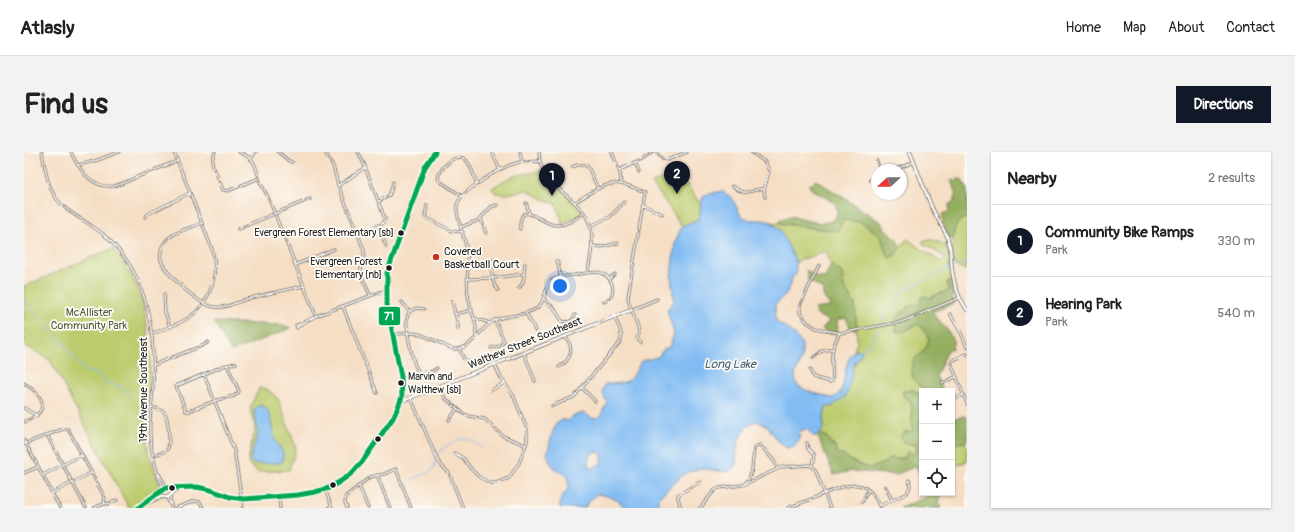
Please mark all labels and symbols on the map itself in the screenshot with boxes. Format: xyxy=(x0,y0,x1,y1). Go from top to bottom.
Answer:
pin: 2 xyxy=(664,161,690,194)
pin: 1 xyxy=(539,163,565,196)
north arrow xyxy=(871,164,907,200)
place label: Evergreen Forest Elementary [sb] xyxy=(254,227,394,239)
marker: Evergreen Forest Elementary [sb] xyxy=(396,228,406,238)
place label: Covered Basketball Court xyxy=(444,245,520,271)
marker: Covered Basketball Court xyxy=(431,252,441,262)
place label: Evergreen Forest Elementary [nb] xyxy=(310,256,383,281)
marker: Evergreen Forest Elementary [nb] xyxy=(384,263,394,273)
your location xyxy=(550,276,570,296)
park label: McAllister Community Park xyxy=(51,306,128,332)
line badge: 71 xyxy=(378,306,401,326)
text: 71 xyxy=(384,310,394,323)
street label: Walthew Street Southeast xyxy=(466,314,584,372)
street label: 19th Avenue Southeast xyxy=(137,337,150,443)
water label: Long Lake xyxy=(704,357,757,372)
place label: Marvin and Walthew [sb] xyxy=(408,371,462,396)
marker: Marvin and Walthew [sb] xyxy=(396,378,406,388)
unlabelled marker xyxy=(373,434,383,444)
unlabelled marker xyxy=(328,480,338,490)
unlabelled marker xyxy=(167,483,177,493)

